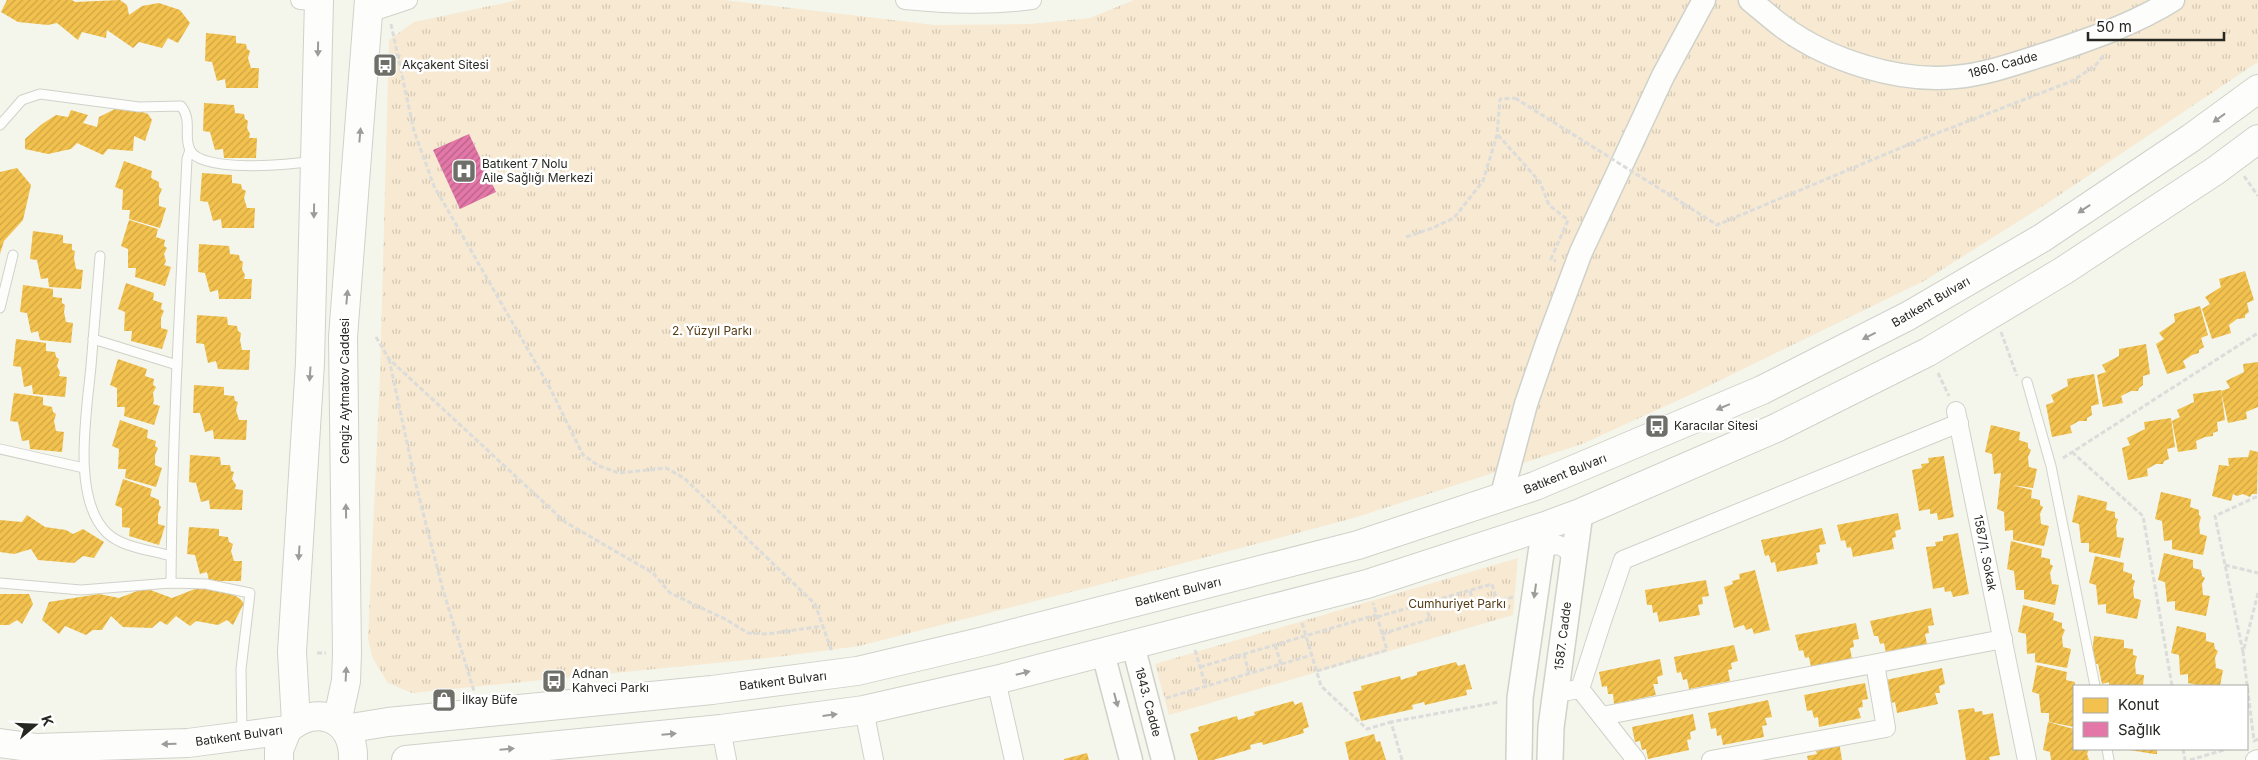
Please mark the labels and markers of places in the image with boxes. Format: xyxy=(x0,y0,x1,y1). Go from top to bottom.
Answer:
bus stop icon: Akçakent Sitesi xyxy=(372,52,398,78)
place label: Akçakent Sitesi xyxy=(402,57,489,72)
place label: Batıkent 7 Nolu Aile Sağlığı Merkezi xyxy=(482,156,593,185)
hospital icon: Batıkent 7 Nolu Aile Sağlığı Merkezi xyxy=(451,158,477,184)
bus stop icon: Karacılar Sitesi xyxy=(1644,413,1670,439)
place label: Karacılar Sitesi xyxy=(1674,418,1758,433)
place label: Adnan Kahveci Parkı xyxy=(572,666,649,695)
bus stop icon: Adnan Kahveci Parkı xyxy=(541,668,567,694)
shop icon: İlkay Büfe xyxy=(431,687,457,713)
place label: İlkay Büfe xyxy=(462,692,517,707)

